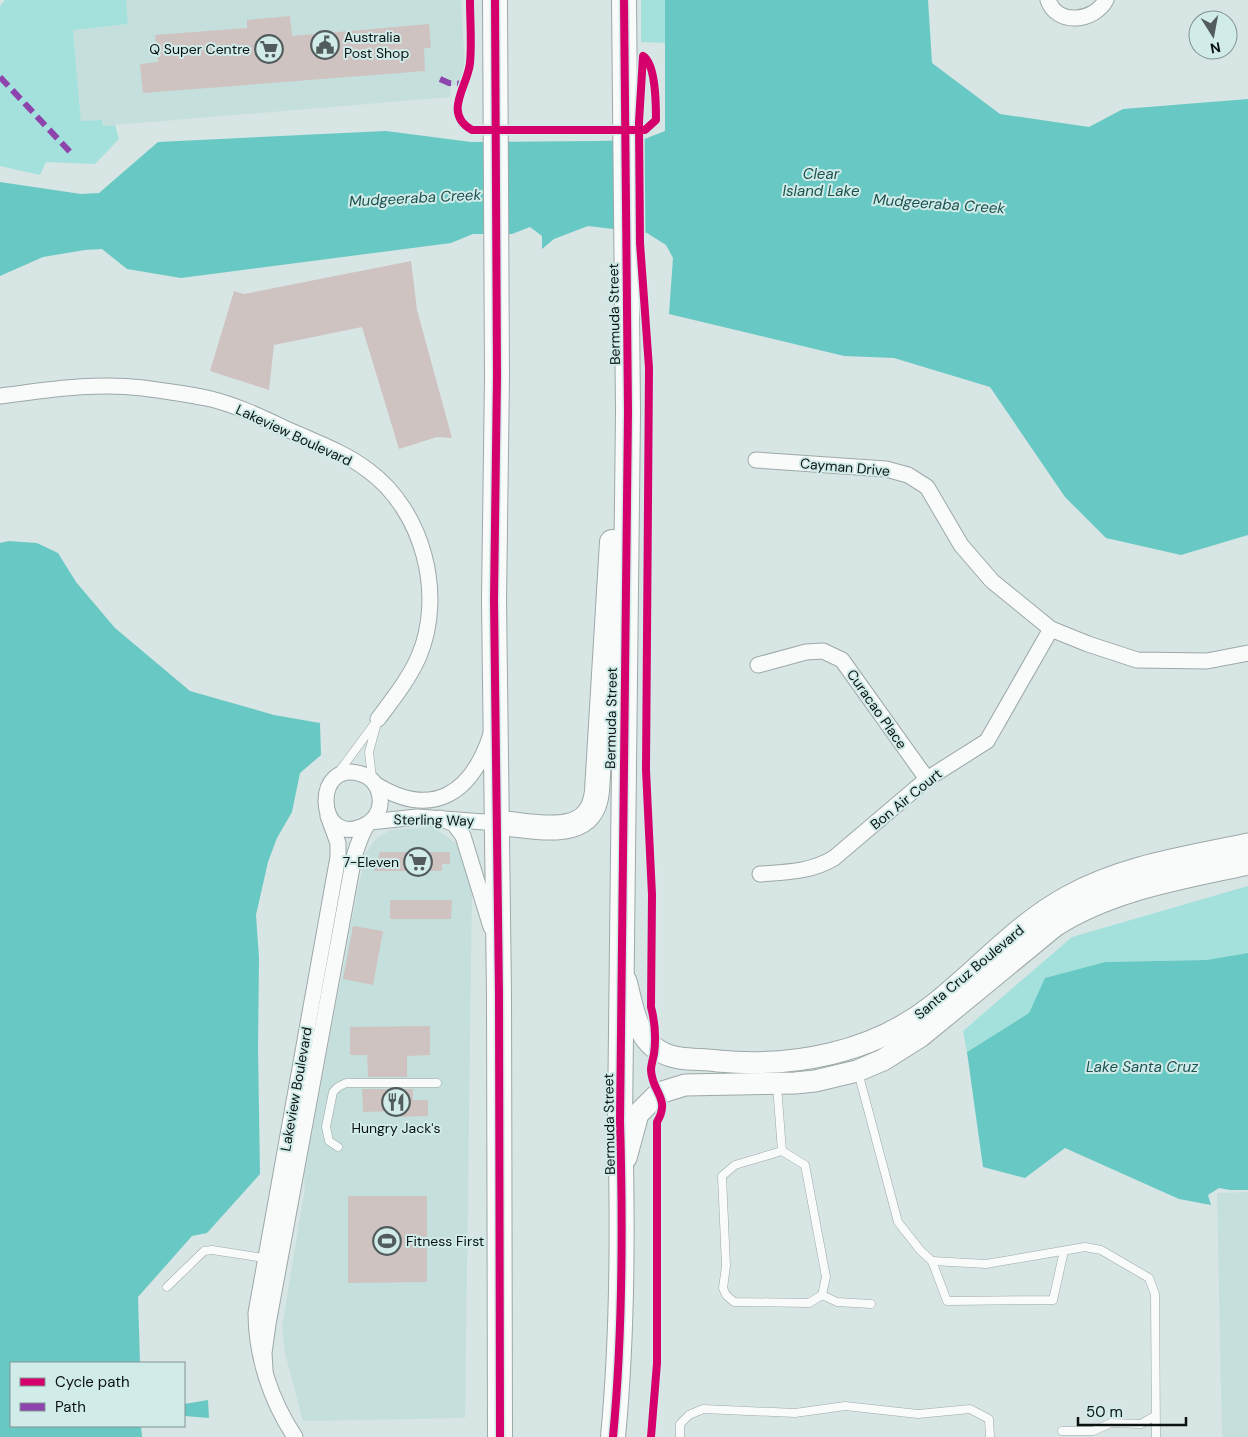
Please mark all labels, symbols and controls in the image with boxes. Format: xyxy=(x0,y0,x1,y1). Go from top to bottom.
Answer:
north arrow xyxy=(1188,10,1238,60)
place label: Australia Post Shop xyxy=(344,28,409,62)
public building icon: Australia Post Shop xyxy=(310,30,340,60)
supermarket icon: Q Super Centre xyxy=(254,34,284,64)
text: N xyxy=(1209,38,1222,58)
place label: Q Super Centre xyxy=(149,40,250,58)
water label: Clear Island Lake xyxy=(783,164,860,201)
water label: Mudgeeraba Creek xyxy=(348,185,482,211)
water label: Mudgeeraba Creek xyxy=(872,189,1006,219)
street label: Bermuda Street xyxy=(604,263,624,365)
street label: Lakeview Boulevard xyxy=(233,400,355,470)
street label: Cayman Drive xyxy=(799,454,891,480)
street label: Curacao Place xyxy=(843,666,911,752)
street label: Bermuda Street xyxy=(601,667,621,769)
street label: Bon Air Court xyxy=(866,765,946,833)
street label: Sterling Way xyxy=(394,810,475,830)
supermarket icon: 7-Eleven xyxy=(403,847,433,877)
place label: 7-Eleven xyxy=(343,853,399,871)
street label: Santa Cruz Boulevard xyxy=(910,921,1028,1023)
street label: Lakeview Boulevard xyxy=(276,1025,316,1153)
water label: Lake Santa Cruz xyxy=(1086,1057,1198,1077)
street label: Bermuda Street xyxy=(599,1073,619,1175)
restaurant icon: Hungry Jack's xyxy=(381,1087,411,1117)
place label: Hungry Jack's xyxy=(351,1119,441,1137)
sports icon: Fitness First xyxy=(372,1226,402,1256)
place label: Fitness First xyxy=(406,1232,484,1250)
legend xyxy=(10,1362,185,1427)
text: Cycle path xyxy=(55,1372,130,1392)
scale bar xyxy=(1078,1394,1186,1426)
text: Path xyxy=(55,1397,86,1417)
text: 50 m xyxy=(1086,1402,1123,1422)

